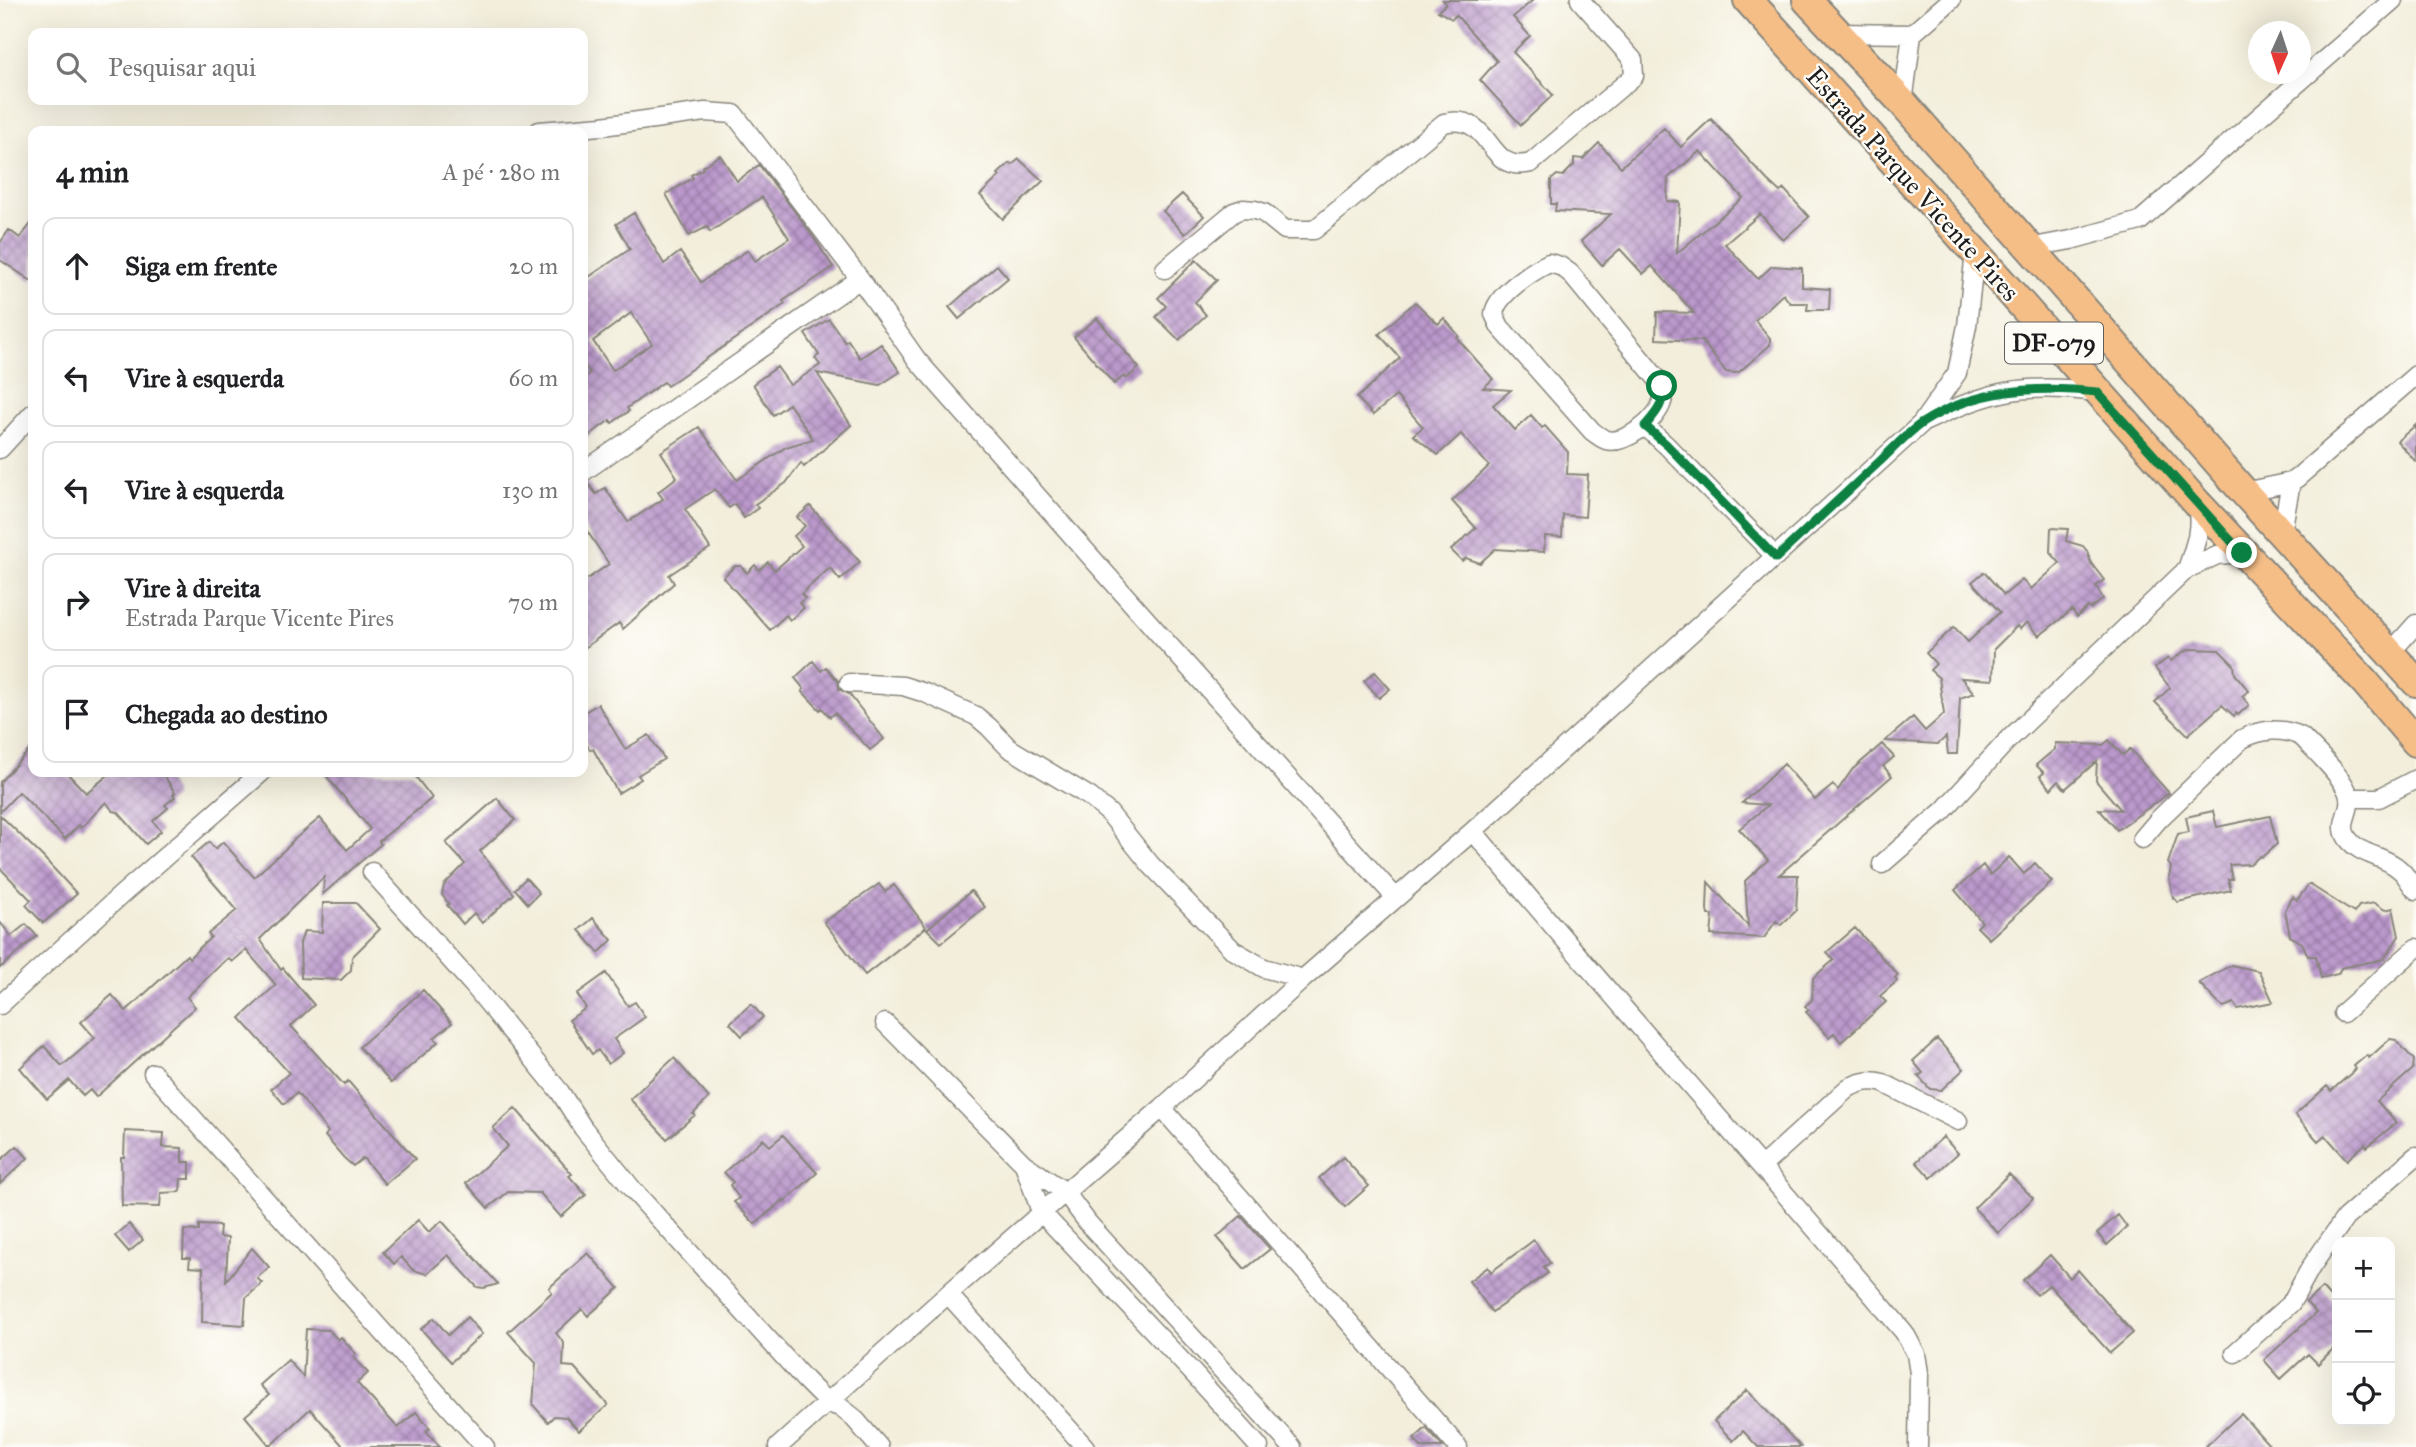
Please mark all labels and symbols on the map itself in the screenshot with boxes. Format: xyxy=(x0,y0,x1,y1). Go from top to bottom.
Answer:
north arrow xyxy=(2248,21,2311,84)
street label: Estrada Parque Vicente Pires xyxy=(1799,60,2027,308)
road number: DF-079 xyxy=(2005,322,2103,364)
route start xyxy=(1646,370,1677,401)
route end xyxy=(2226,537,2257,568)

